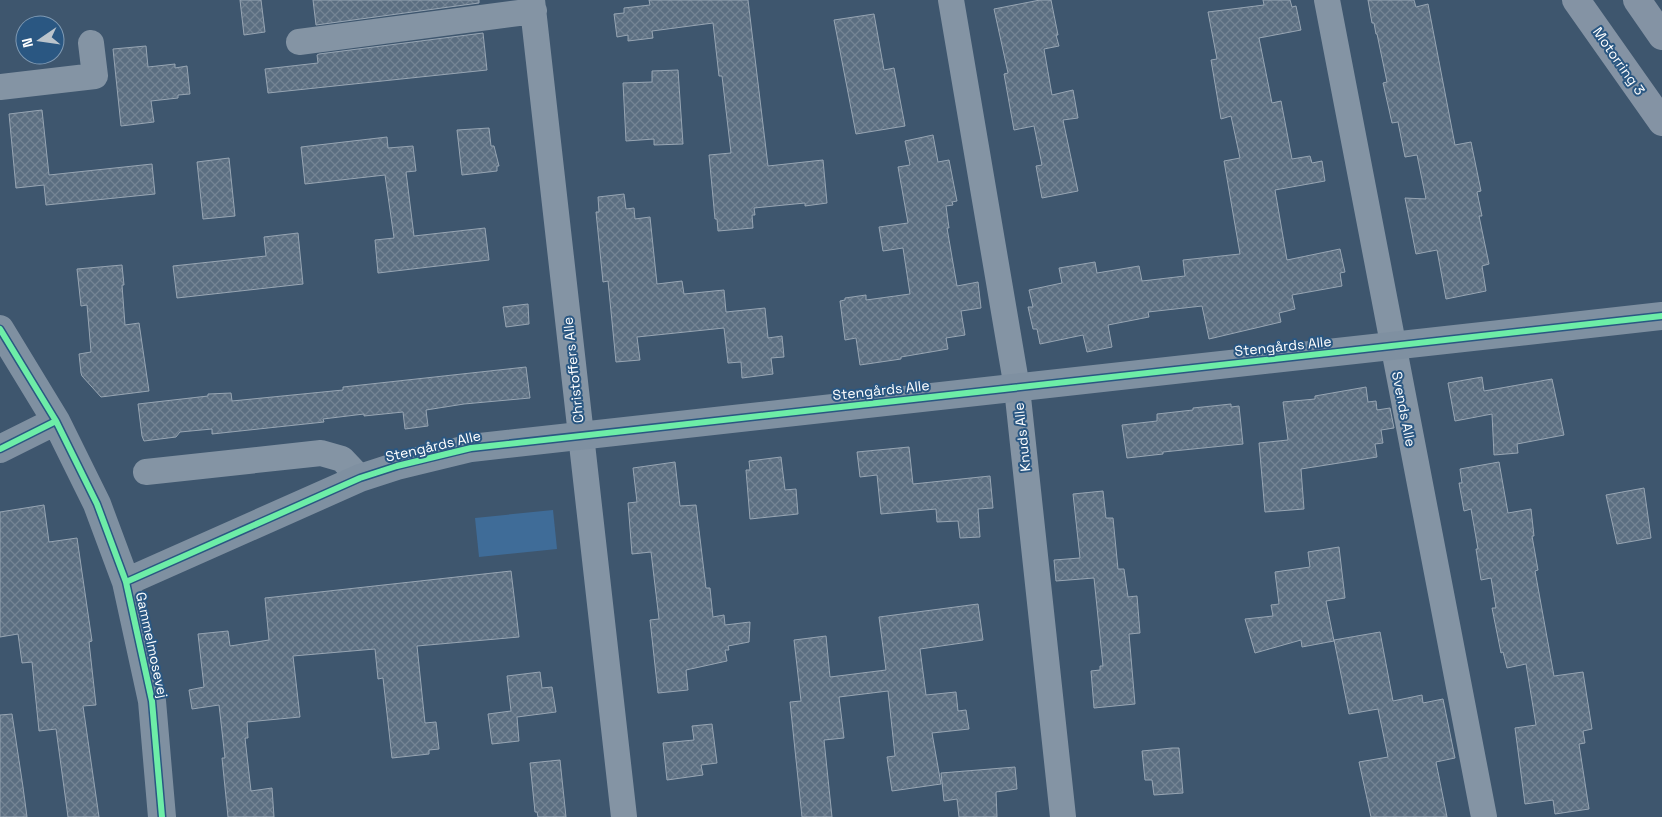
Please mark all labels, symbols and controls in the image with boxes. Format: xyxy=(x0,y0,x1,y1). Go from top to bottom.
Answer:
north arrow xyxy=(15,15,65,65)
street label: Motorring 3 xyxy=(1589,24,1649,98)
text: N xyxy=(18,36,37,50)
street label: Christoffers Alle xyxy=(558,316,588,424)
street label: Stengårds Alle xyxy=(1234,332,1332,360)
street label: Svends Alle xyxy=(1388,370,1420,448)
street label: Stengårds Alle xyxy=(832,376,930,404)
street label: Knuds Alle xyxy=(1009,402,1035,472)
street label: Stengårds Alle xyxy=(383,426,483,466)
street label: Gammelmosevej xyxy=(132,590,172,700)

